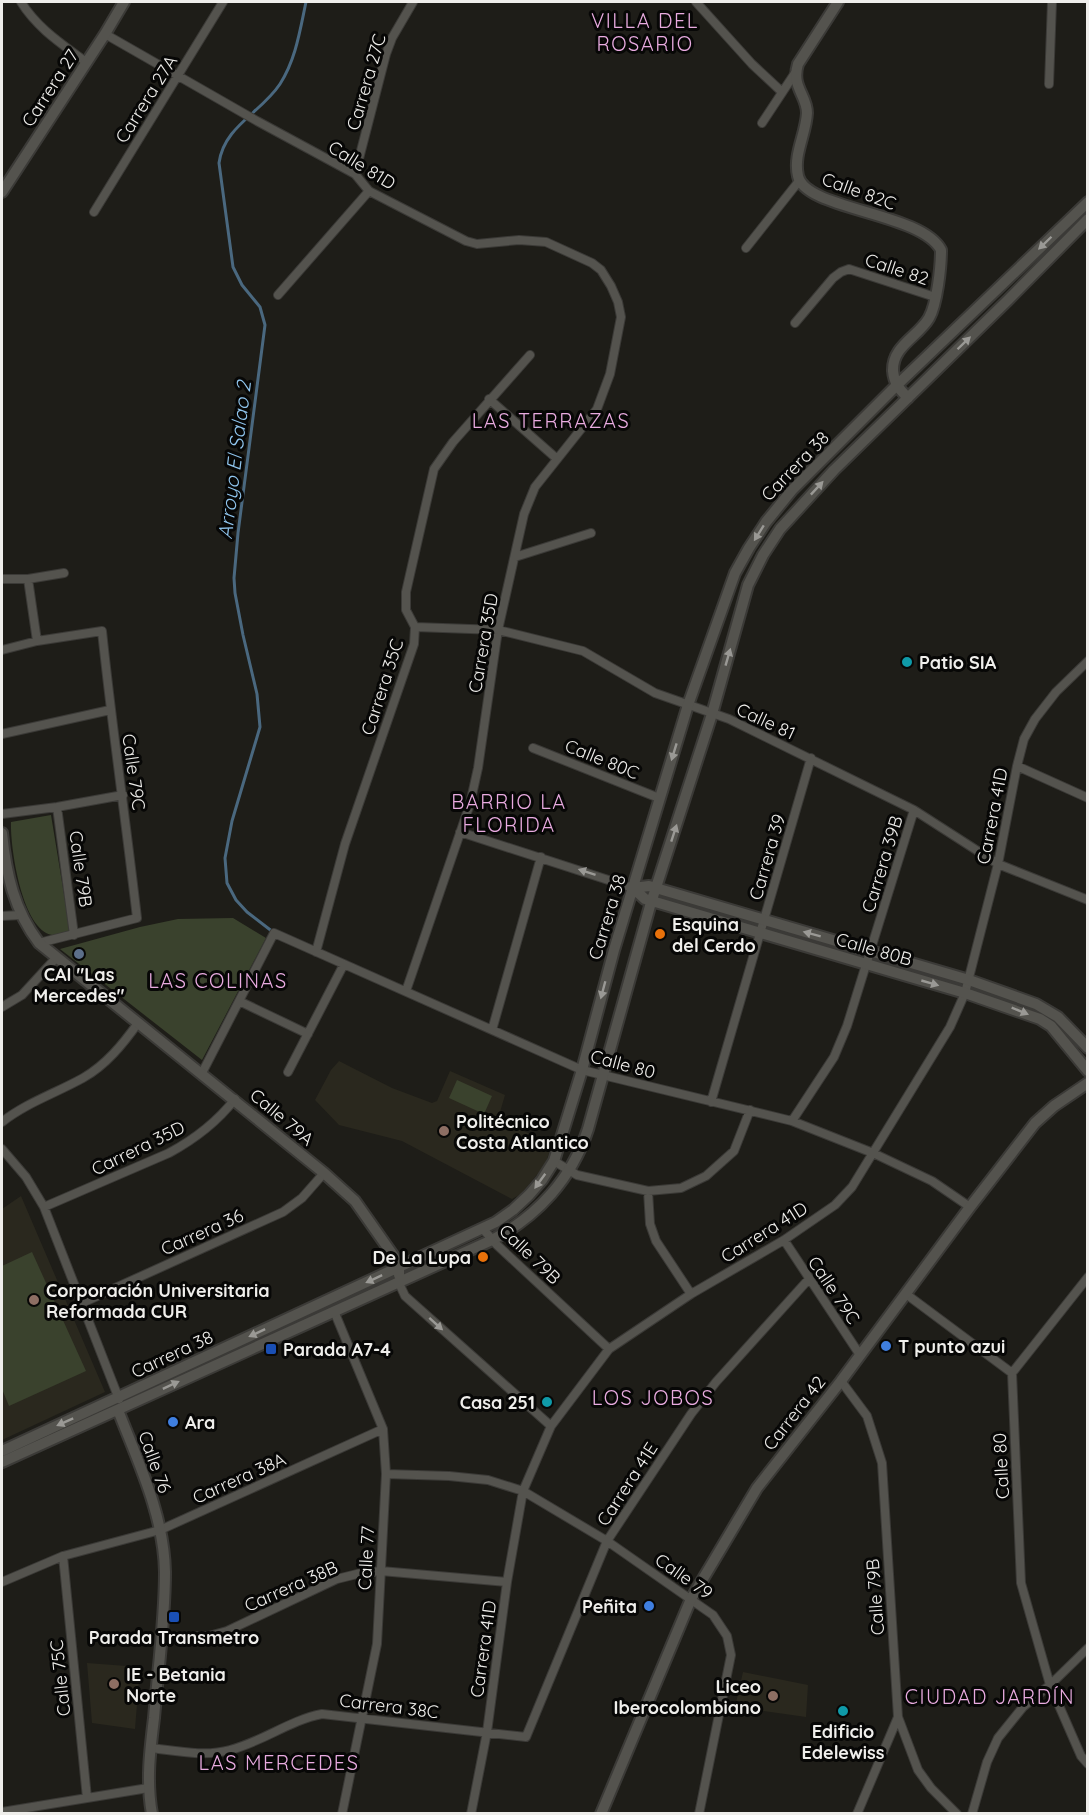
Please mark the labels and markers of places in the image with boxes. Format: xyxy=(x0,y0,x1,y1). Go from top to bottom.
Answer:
place label: Patio SIA xyxy=(919,651,997,674)
marker: Patio SIA xyxy=(900,655,914,669)
place label: Esquina del Cerdo xyxy=(672,913,756,957)
marker: Esquina del Cerdo xyxy=(653,927,667,941)
marker: CAI "Las Mercedes" xyxy=(72,947,86,961)
place label: CAI "Las Mercedes" xyxy=(33,963,125,1007)
place label: Politécnico Costa Atlantico xyxy=(456,1110,589,1154)
marker: Politécnico Costa Atlantico xyxy=(437,1124,451,1138)
place label: De La Lupa xyxy=(373,1246,471,1269)
marker: De La Lupa xyxy=(476,1250,490,1264)
place label: Corporación Universitaria Reformada CUR xyxy=(46,1279,269,1323)
marker: Corporación Universitaria Reformada CUR xyxy=(27,1293,41,1307)
place label: T punto azui xyxy=(898,1335,1005,1358)
place label: Parada A7-4 xyxy=(283,1338,391,1361)
marker: T punto azui xyxy=(879,1339,893,1353)
marker: Parada A7-4 xyxy=(264,1342,278,1356)
place label: Casa 251 xyxy=(460,1391,535,1414)
marker: Casa 251 xyxy=(540,1395,554,1409)
place label: Ara xyxy=(185,1411,215,1434)
marker: Ara xyxy=(166,1415,180,1429)
place label: Peñita xyxy=(582,1595,637,1618)
marker: Peñita xyxy=(642,1599,656,1613)
marker: Parada Transmetro xyxy=(167,1610,181,1624)
place label: Parada Transmetro xyxy=(89,1626,259,1649)
place label: IE - Betania Norte xyxy=(126,1663,226,1707)
place label: Liceo Iberocolombiano xyxy=(614,1675,761,1719)
marker: IE - Betania Norte xyxy=(107,1677,121,1691)
marker: Liceo Iberocolombiano xyxy=(766,1689,780,1703)
marker: Edificio Edelewiss xyxy=(836,1704,850,1718)
place label: Edificio Edelewiss xyxy=(802,1720,885,1764)

